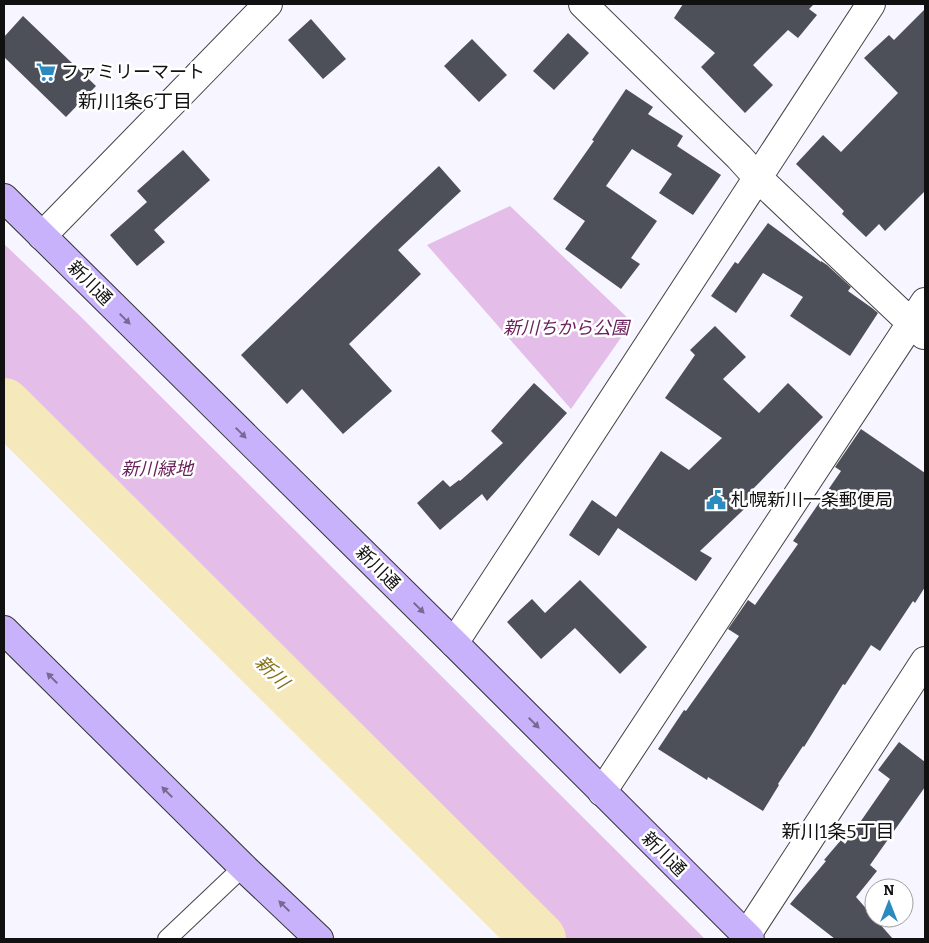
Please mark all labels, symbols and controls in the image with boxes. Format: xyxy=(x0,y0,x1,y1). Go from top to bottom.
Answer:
supermarket icon: ファミリーマート xyxy=(35,61,57,83)
place label: ファミリーマート xyxy=(61,61,205,83)
district label: 新川1条6丁目 xyxy=(78,90,192,113)
street label: 新川通 xyxy=(63,256,117,310)
one-way arrow xyxy=(119,312,131,324)
park label: 新川ちから公園 xyxy=(503,317,632,339)
one-way arrow xyxy=(235,427,247,439)
park label: 新川緑地 xyxy=(121,458,195,480)
public building icon: 札幌新川一条郵便局 xyxy=(705,489,727,511)
place label: 札幌新川一条郵便局 xyxy=(731,489,893,511)
street label: 新川通 xyxy=(351,541,405,595)
one-way arrow xyxy=(413,602,425,614)
water label: 新川 xyxy=(250,650,295,695)
one-way arrow xyxy=(46,672,58,684)
one-way arrow xyxy=(528,717,540,729)
one-way arrow xyxy=(162,786,174,798)
district label: 新川1条5丁目 xyxy=(782,820,894,843)
street label: 新川通 xyxy=(637,827,691,881)
north arrow xyxy=(864,878,914,928)
text: N xyxy=(884,882,895,899)
one-way arrow xyxy=(278,900,290,912)

